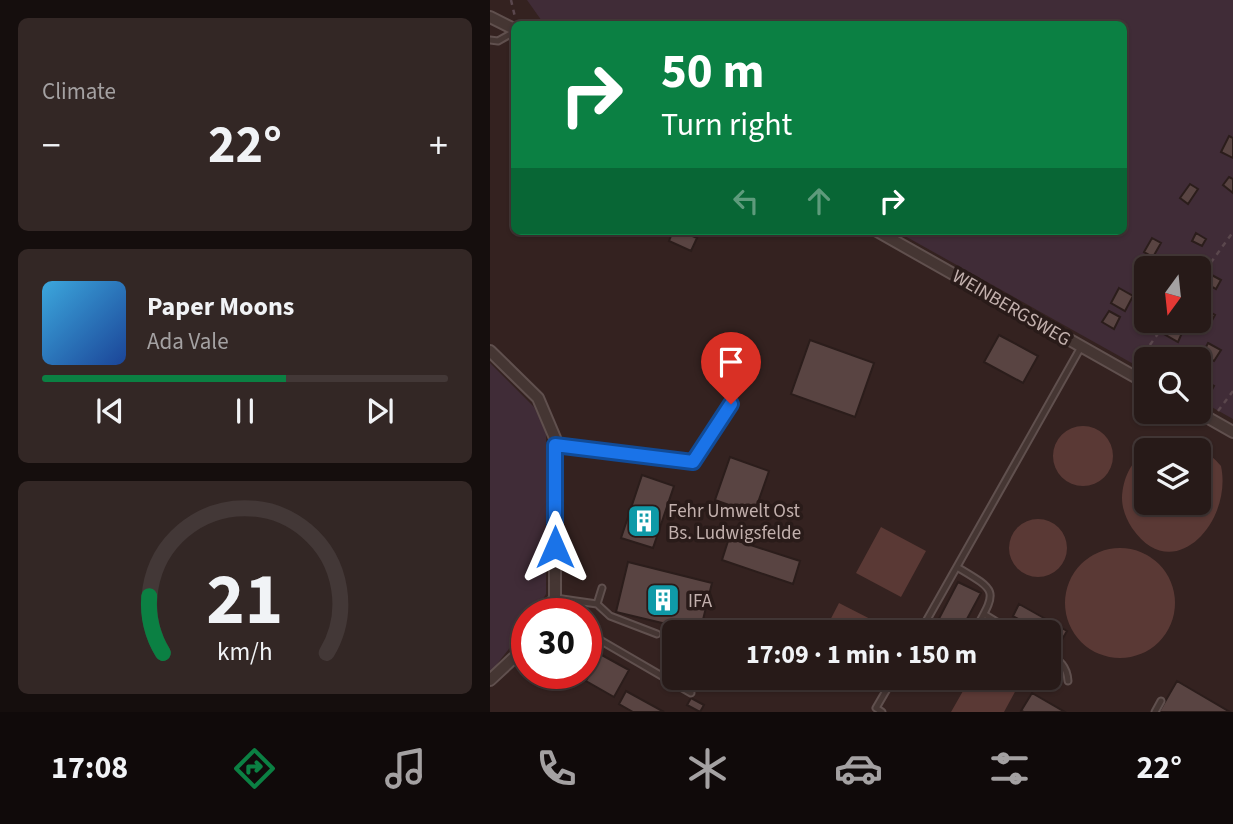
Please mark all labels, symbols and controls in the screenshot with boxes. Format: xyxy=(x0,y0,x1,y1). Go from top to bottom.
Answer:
text: 50 m xyxy=(661,37,765,107)
icon: right xyxy=(546,49,637,140)
text: Climate xyxy=(42,75,116,108)
text: Turn right xyxy=(661,102,792,148)
text: 22° xyxy=(208,109,282,183)
text: − xyxy=(42,119,61,173)
text: + xyxy=(429,119,448,173)
icon: left xyxy=(727,182,765,220)
icon: ahead xyxy=(800,182,838,220)
icon: right xyxy=(873,182,911,220)
north arrow xyxy=(1134,256,1211,332)
map controls xyxy=(1134,256,1211,515)
street label: WEINBERGSWEG xyxy=(947,263,1075,353)
text: Paper Moons xyxy=(147,288,294,325)
text: Ada Vale xyxy=(147,325,229,358)
pin xyxy=(701,332,761,404)
icon: arrive xyxy=(712,343,750,381)
button: search xyxy=(1134,347,1211,424)
icon: previous xyxy=(91,392,129,430)
icon: pause xyxy=(226,392,264,430)
icon: next xyxy=(361,392,399,430)
button: layers xyxy=(1134,438,1211,515)
place label: Fehr Umwelt Ost Bs. Ludwigsfelde xyxy=(668,498,801,547)
building icon: Fehr Umwelt Ost Bs. Ludwigsfelde xyxy=(625,502,663,540)
position arrow xyxy=(518,510,592,584)
text: 21 xyxy=(207,549,283,653)
building icon: IFA xyxy=(644,581,682,619)
place label: IFA xyxy=(688,588,713,615)
speed limit sign: 30 xyxy=(511,598,602,689)
text: km/h xyxy=(217,634,273,670)
text: 17:09 · 1 min · 150 m xyxy=(746,636,977,673)
icon: directions xyxy=(230,744,279,793)
icon: music xyxy=(381,744,430,793)
icon: phone xyxy=(532,744,581,793)
icon: climate xyxy=(683,744,732,793)
icon: car xyxy=(834,744,883,793)
icon: filters xyxy=(985,744,1034,793)
text: 17:08 xyxy=(51,745,128,791)
text: 22° xyxy=(1136,745,1182,791)

